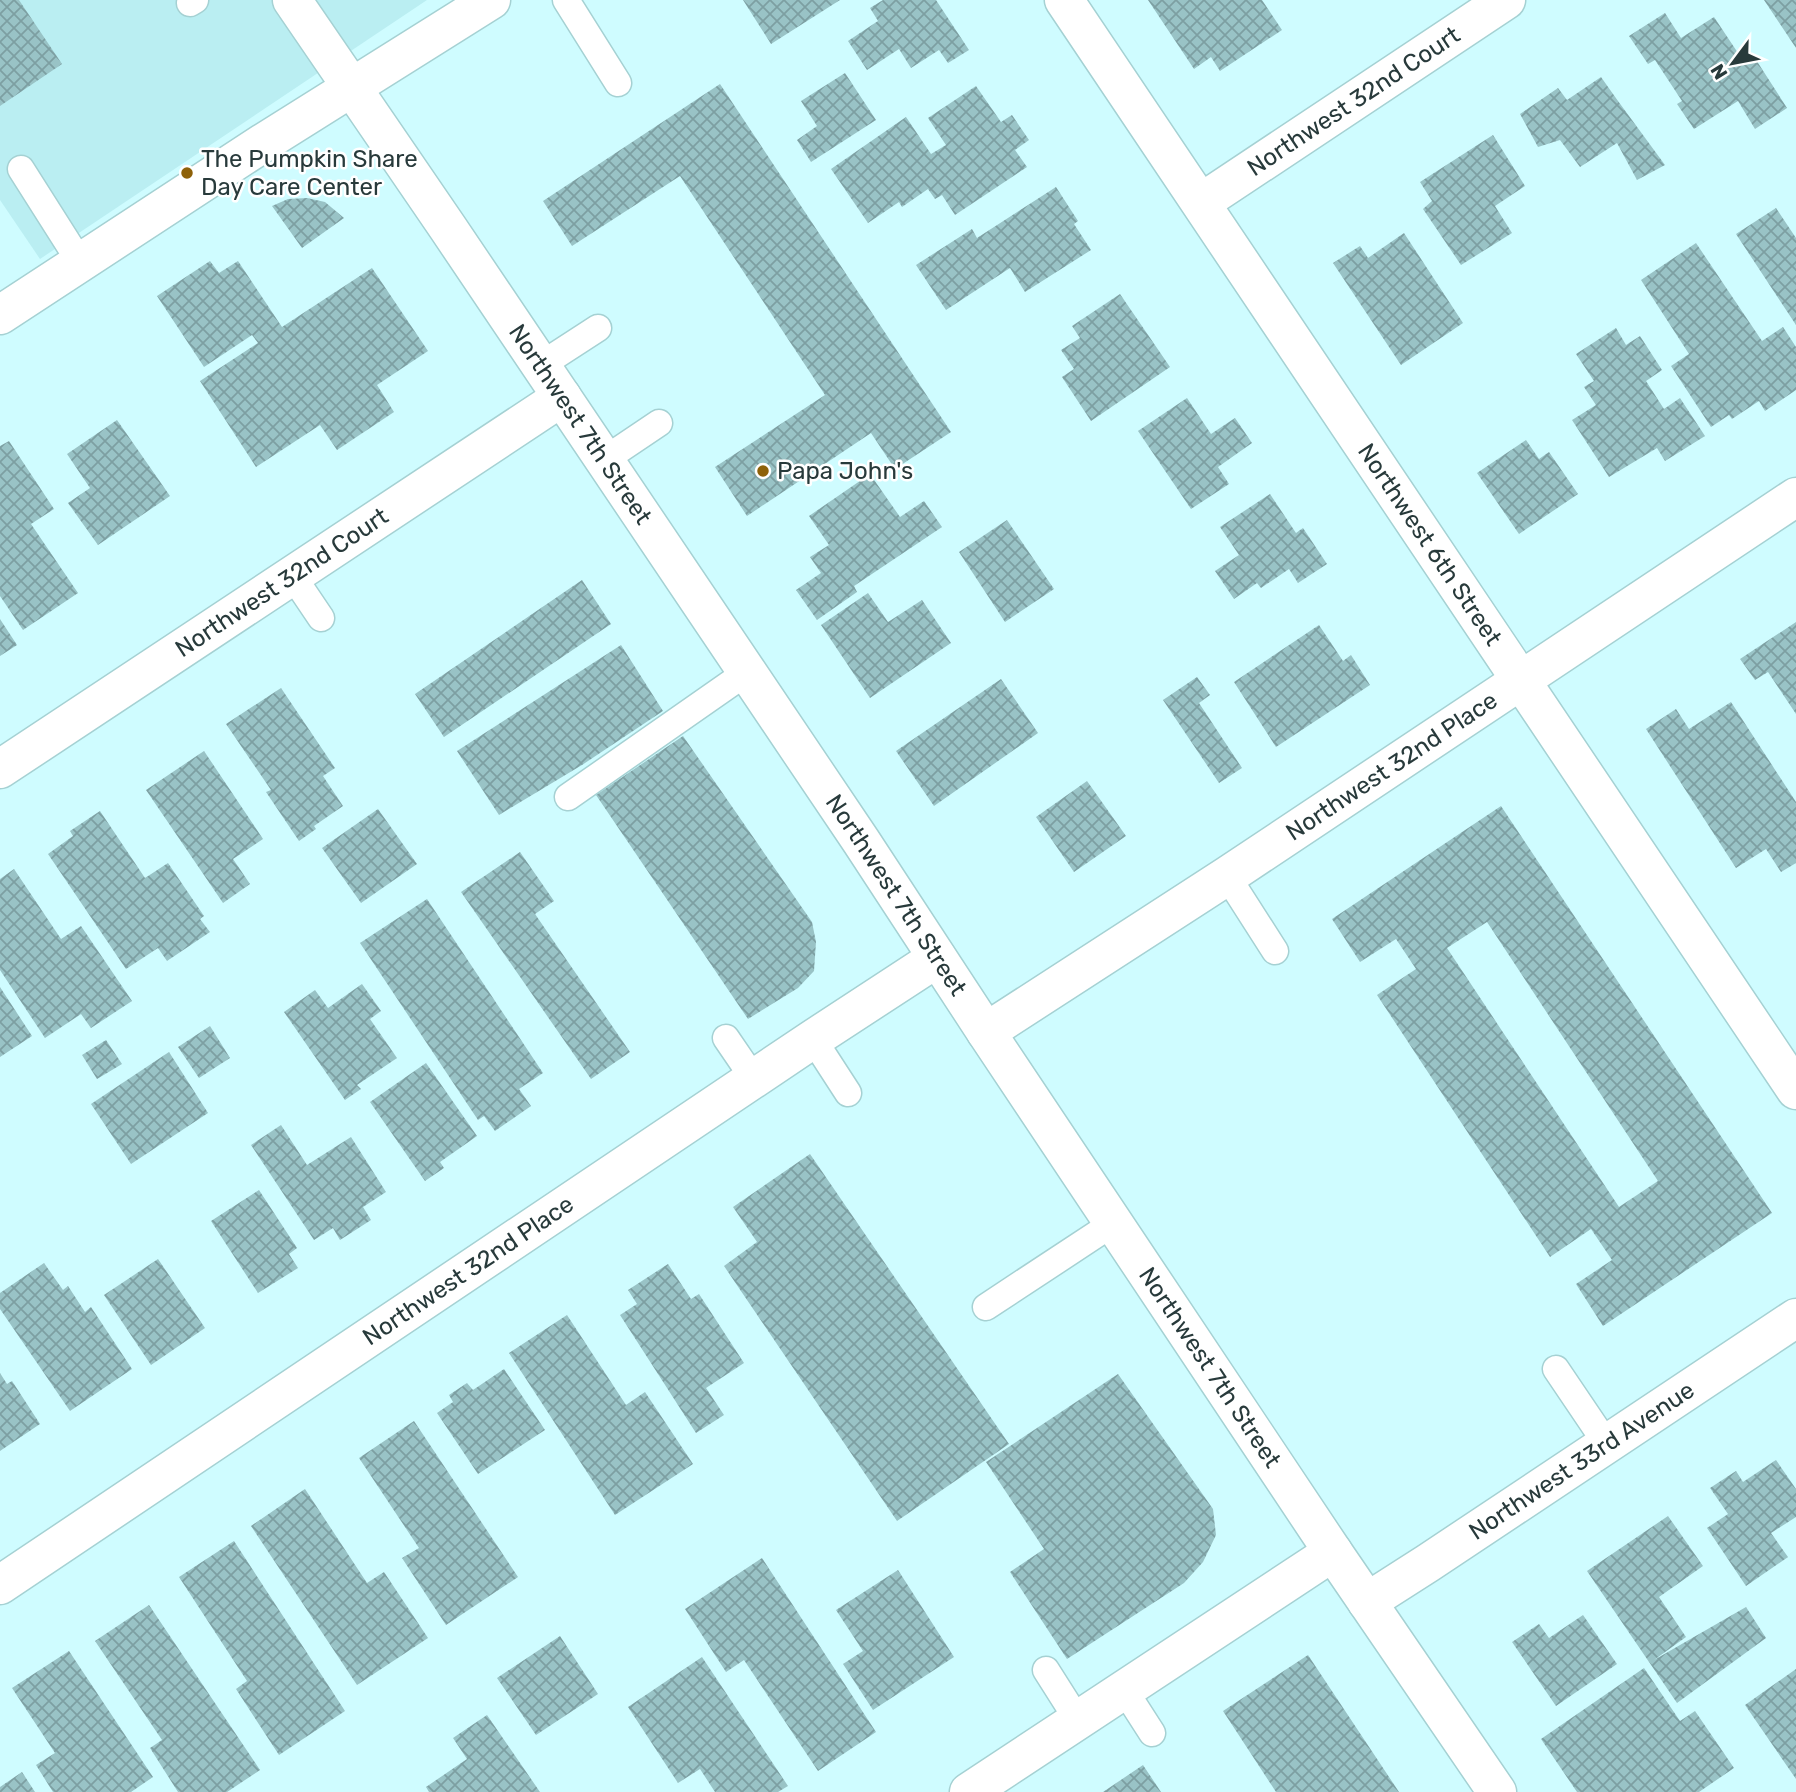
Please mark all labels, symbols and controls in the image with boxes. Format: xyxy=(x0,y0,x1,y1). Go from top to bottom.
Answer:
street label: Northwest 32nd Court xyxy=(1242,21,1465,182)
north arrow xyxy=(1698,28,1768,98)
text: N xyxy=(1706,60,1732,84)
place label: The Pumpkin Share Day Care Center xyxy=(201,145,418,201)
marker: The Pumpkin Share Day Care Center xyxy=(179,165,195,181)
street label: Northwest 7th Street xyxy=(503,319,658,530)
street label: Northwest 6th Street xyxy=(1352,438,1507,651)
place label: Papa John's xyxy=(777,457,913,485)
marker: Papa John's xyxy=(755,463,771,479)
street label: Northwest 32nd Court xyxy=(170,502,394,663)
street label: Northwest 32nd Place xyxy=(1281,686,1503,847)
street label: Northwest 7th Street xyxy=(820,789,972,1001)
street label: Northwest 32nd Place xyxy=(358,1190,579,1351)
street label: Northwest 7th Street xyxy=(1133,1262,1287,1473)
street label: Northwest 33rd Avenue xyxy=(1464,1376,1700,1546)

